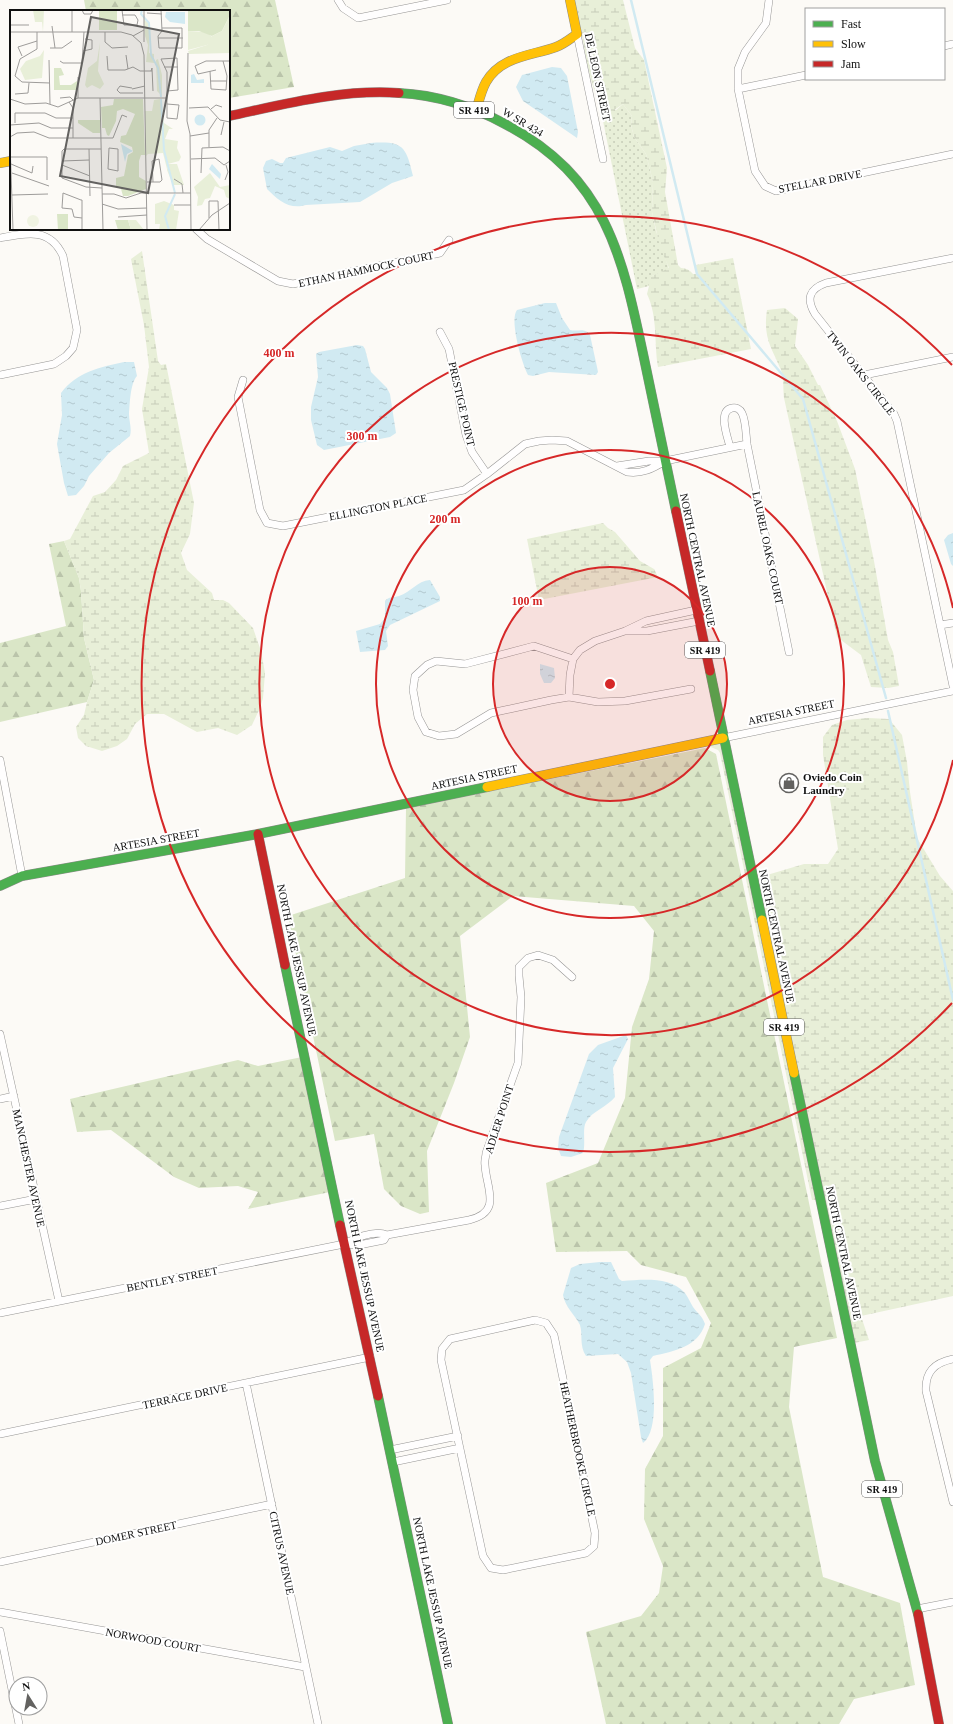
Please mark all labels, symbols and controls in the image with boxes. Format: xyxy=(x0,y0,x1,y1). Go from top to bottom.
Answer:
legend xyxy=(805,8,945,80)
inset map xyxy=(10,10,230,230)
text: Fast xyxy=(841,17,862,31)
street label: DE LEON STREET xyxy=(583,32,613,122)
text: Slow xyxy=(841,37,866,51)
text: Jam xyxy=(841,57,861,71)
road number: SR 419 xyxy=(454,102,494,118)
street label: W SR 434 xyxy=(500,105,546,139)
street label: STELLAR DRIVE xyxy=(777,167,863,195)
street label: ETHAN HAMMOCK COURT xyxy=(297,249,435,289)
street label: TWIN OAKS CIRCLE xyxy=(824,329,898,418)
text: 400 m xyxy=(264,346,295,360)
street label: PRESTIGE POINT xyxy=(446,361,478,448)
text: 300 m xyxy=(347,429,378,443)
street label: LAUREL OAKS COURT xyxy=(750,490,786,606)
street label: ELLINGTON PLACE xyxy=(328,492,428,522)
street label: NORTH CENTRAL AVENUE xyxy=(678,492,718,628)
text: 200 m xyxy=(430,512,461,526)
text: 100 m xyxy=(512,594,543,608)
road number: SR 419 xyxy=(685,642,725,658)
centre of rings xyxy=(603,677,617,691)
street label: ARTESIA STREET xyxy=(747,697,836,727)
street label: ARTESIA STREET xyxy=(430,762,519,792)
place label: Oviedo Coin Laundry xyxy=(803,771,862,796)
shop icon: Oviedo Coin Laundry xyxy=(778,772,800,794)
street label: ARTESIA STREET xyxy=(111,826,201,854)
street label: NORTH CENTRAL AVENUE xyxy=(757,868,797,1004)
street label: NORTH LAKE JESSUP AVENUE xyxy=(275,883,319,1037)
road number: SR 419 xyxy=(764,1019,804,1035)
street label: ADLER POINT xyxy=(482,1083,516,1155)
street label: MANCHESTER AVENUE xyxy=(11,1108,47,1228)
street label: NORTH CENTRAL AVENUE xyxy=(824,1185,864,1321)
street label: NORTH LAKE JESSUP AVENUE xyxy=(343,1199,387,1353)
street label: BENTLEY STREET xyxy=(125,1264,219,1294)
street label: TERRACE DRIVE xyxy=(141,1381,229,1411)
street label: HEATHERBROOKE CIRCLE xyxy=(558,1381,598,1518)
road number: SR 419 xyxy=(862,1481,902,1497)
street label: CITRUS AVENUE xyxy=(267,1510,297,1596)
street label: NORTH LAKE JESSUP AVENUE xyxy=(411,1516,455,1670)
street label: DOMER STREET xyxy=(94,1518,178,1547)
street label: NORWOOD COURT xyxy=(105,1626,202,1654)
north arrow xyxy=(8,1676,48,1716)
text: N xyxy=(21,1680,31,1693)

